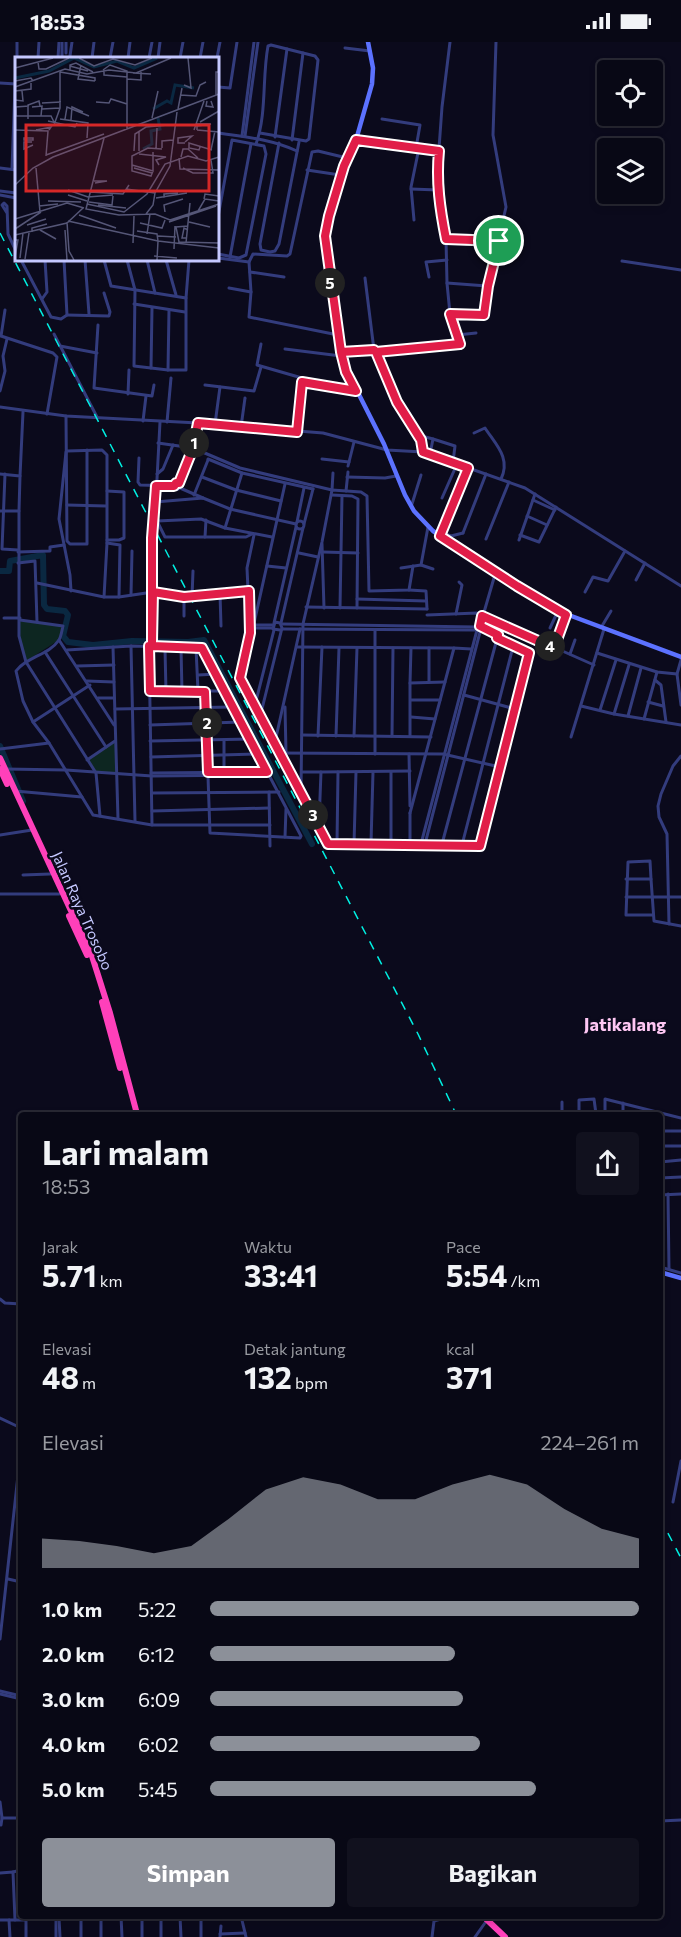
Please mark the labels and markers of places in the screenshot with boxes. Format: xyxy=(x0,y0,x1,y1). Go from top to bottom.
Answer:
pin xyxy=(473,215,524,266)
pin: 5 xyxy=(315,268,345,298)
pin: 1 xyxy=(179,428,209,458)
pin: 4 xyxy=(535,631,565,661)
pin: 2 xyxy=(192,708,222,738)
pin: 3 xyxy=(298,800,328,830)

